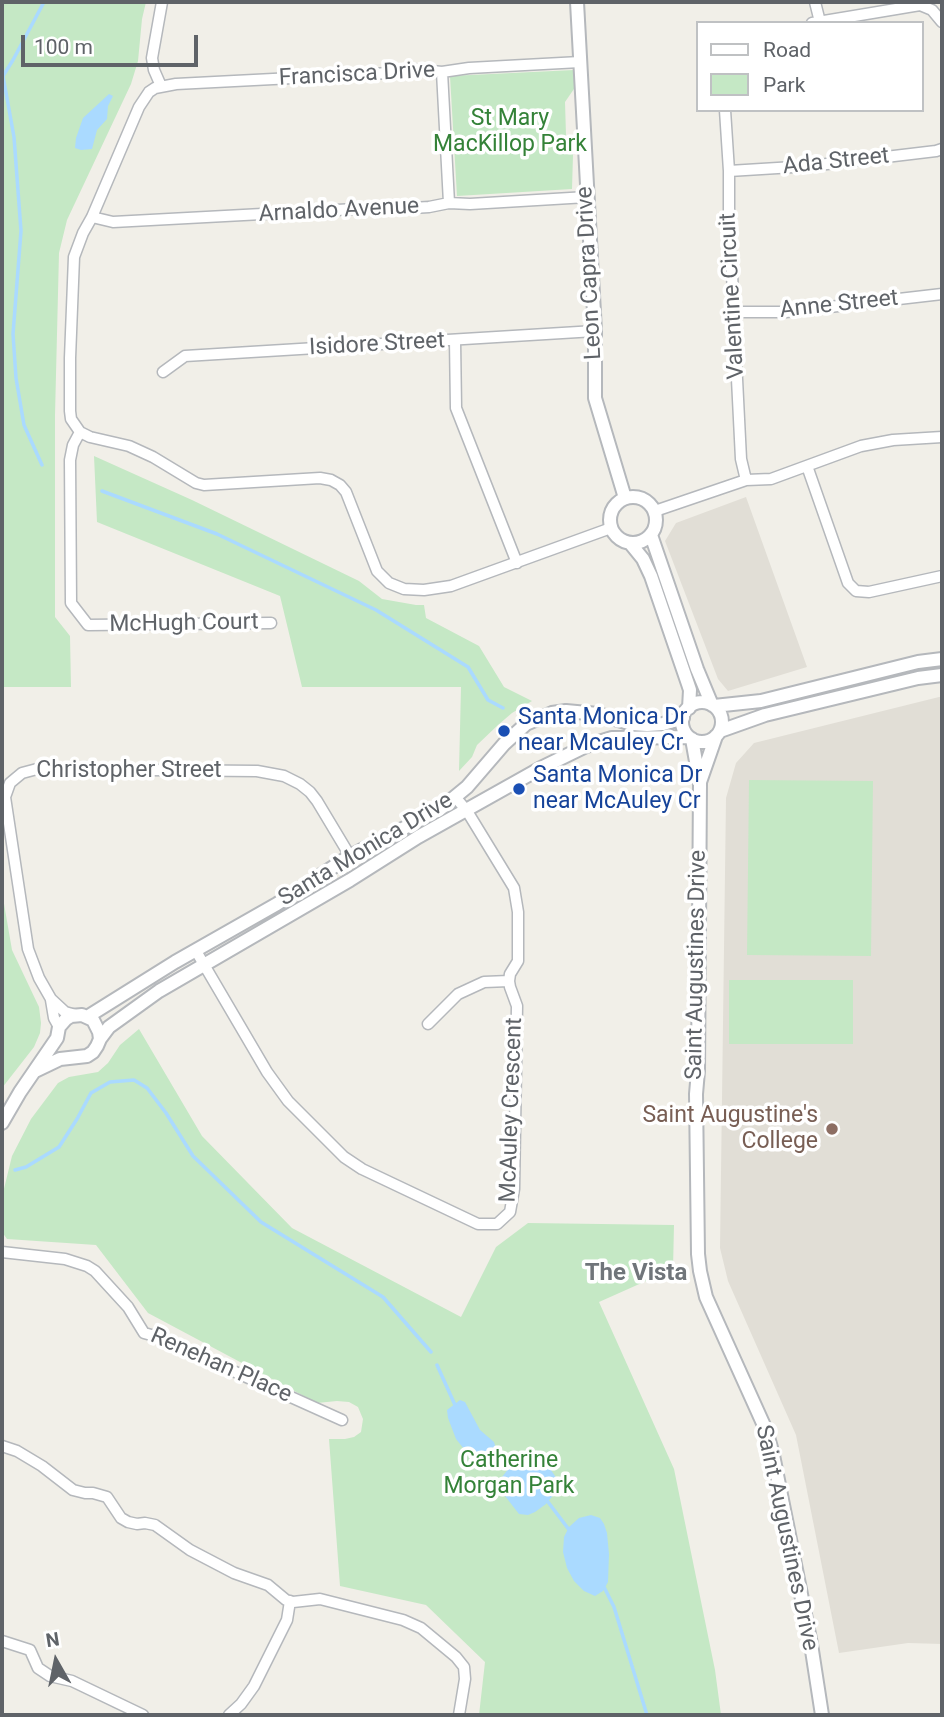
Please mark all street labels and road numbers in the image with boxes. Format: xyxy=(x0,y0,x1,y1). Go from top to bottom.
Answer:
street label: Francisca Drive xyxy=(278,57,436,93)
street label: Ada Street xyxy=(781,143,891,181)
street label: Leon Capra Drive xyxy=(572,186,608,360)
street label: Arnaldo Avenue xyxy=(258,193,420,229)
street label: Valentine Circuit xyxy=(715,212,751,380)
street label: Anne Street xyxy=(778,285,900,325)
street label: Isidore Street xyxy=(308,328,446,362)
street label: McHugh Court xyxy=(109,609,259,639)
street label: Christopher Street xyxy=(36,757,222,785)
street label: Santa Monica Drive xyxy=(274,787,458,913)
street label: Saint Augustines Drive xyxy=(681,850,713,1080)
street label: McAuley Crescent xyxy=(495,1017,529,1203)
street label: Renehan Place xyxy=(146,1323,296,1409)
street label: Saint Augustines Drive xyxy=(749,1423,823,1653)

